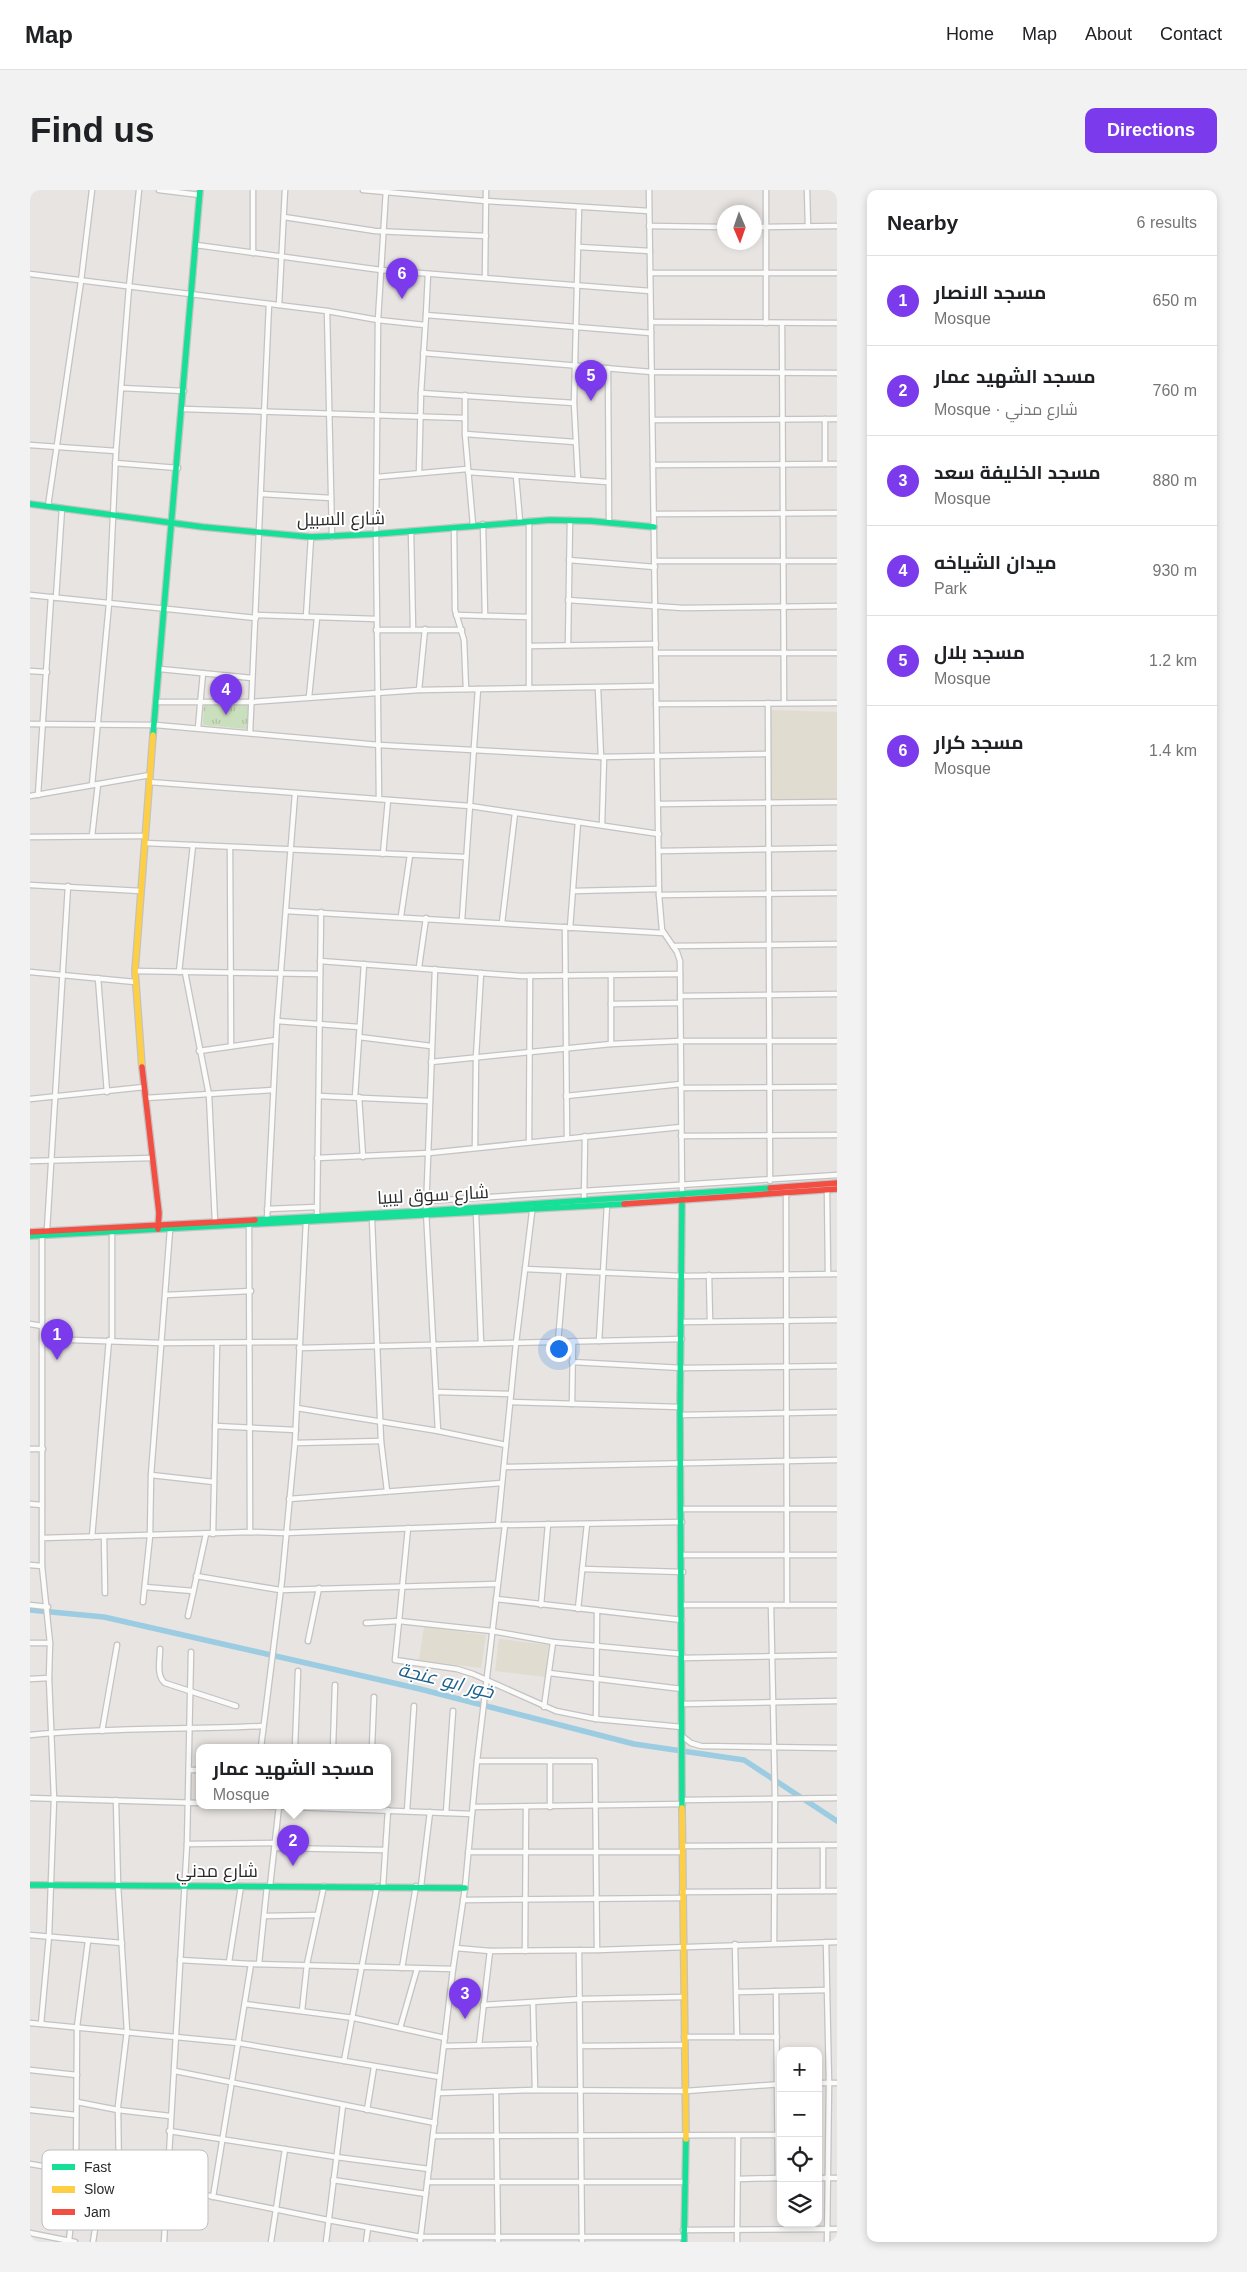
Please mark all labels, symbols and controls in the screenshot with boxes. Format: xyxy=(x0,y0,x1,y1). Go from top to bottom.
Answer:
text: Map xyxy=(25,21,73,48)
text: Home xyxy=(946,24,994,44)
text: Map xyxy=(1022,24,1057,44)
text: About xyxy=(1085,24,1132,44)
text: Contact xyxy=(1160,24,1222,44)
button: Directions xyxy=(1085,108,1217,153)
text: Find us xyxy=(30,110,154,149)
north arrow xyxy=(717,205,762,250)
text: Nearby xyxy=(887,211,958,234)
text: 6 results xyxy=(1137,214,1197,231)
pin: 6 xyxy=(386,258,418,299)
text: مسجد الانصار xyxy=(934,282,1046,303)
text: 1 xyxy=(899,292,907,309)
text: 650 m xyxy=(1153,292,1197,309)
text: Mosque xyxy=(934,310,991,327)
pin: 5 xyxy=(575,360,607,401)
text: مسجد الشهيد عمار xyxy=(934,366,1096,387)
text: 2 xyxy=(899,382,907,399)
text: 760 m xyxy=(1153,382,1197,399)
text: Mosque · شارع مدني xyxy=(934,401,1078,418)
text: مسجد الخليفة سعد xyxy=(934,462,1101,483)
text: 3 xyxy=(899,472,907,489)
text: 880 m xyxy=(1153,472,1197,489)
text: Mosque xyxy=(934,490,991,507)
street label: شارع السبيل xyxy=(297,508,385,532)
text: ميدان الشياخه xyxy=(934,552,1056,573)
text: 4 xyxy=(899,562,907,579)
text: 930 m xyxy=(1153,562,1197,579)
text: Park xyxy=(934,580,967,597)
text: مسجد بلال xyxy=(934,642,1025,663)
text: 5 xyxy=(899,652,907,669)
text: 1.2 km xyxy=(1149,652,1197,669)
text: Mosque xyxy=(934,670,991,687)
pin: 4 xyxy=(210,674,242,715)
text: مسجد كرار xyxy=(934,732,1024,753)
text: 6 xyxy=(899,742,907,759)
text: 1.4 km xyxy=(1149,742,1197,759)
text: Mosque xyxy=(934,760,991,777)
street label: شارع سوق ليبيا xyxy=(377,1182,489,1210)
pin: 1 xyxy=(41,1319,73,1360)
your location xyxy=(546,1336,572,1362)
water label: خور ابو عنجة xyxy=(396,1658,497,1704)
popup xyxy=(196,1744,391,1809)
text: مسجد الشهيد عمار xyxy=(213,1758,374,1779)
text: Mosque xyxy=(213,1786,270,1803)
pin: 2 xyxy=(277,1825,309,1866)
street label: شارع مدني xyxy=(176,1861,258,1885)
pin: 3 xyxy=(449,1978,481,2019)
map controls xyxy=(777,2047,822,2227)
button: + xyxy=(777,2047,822,2092)
button: − xyxy=(777,2092,822,2137)
button: locate xyxy=(777,2137,822,2182)
legend xyxy=(42,2150,208,2230)
text: Fast xyxy=(84,2159,111,2175)
text: Slow xyxy=(84,2181,115,2197)
button: layers xyxy=(777,2182,822,2227)
text: Jam xyxy=(84,2204,110,2220)

